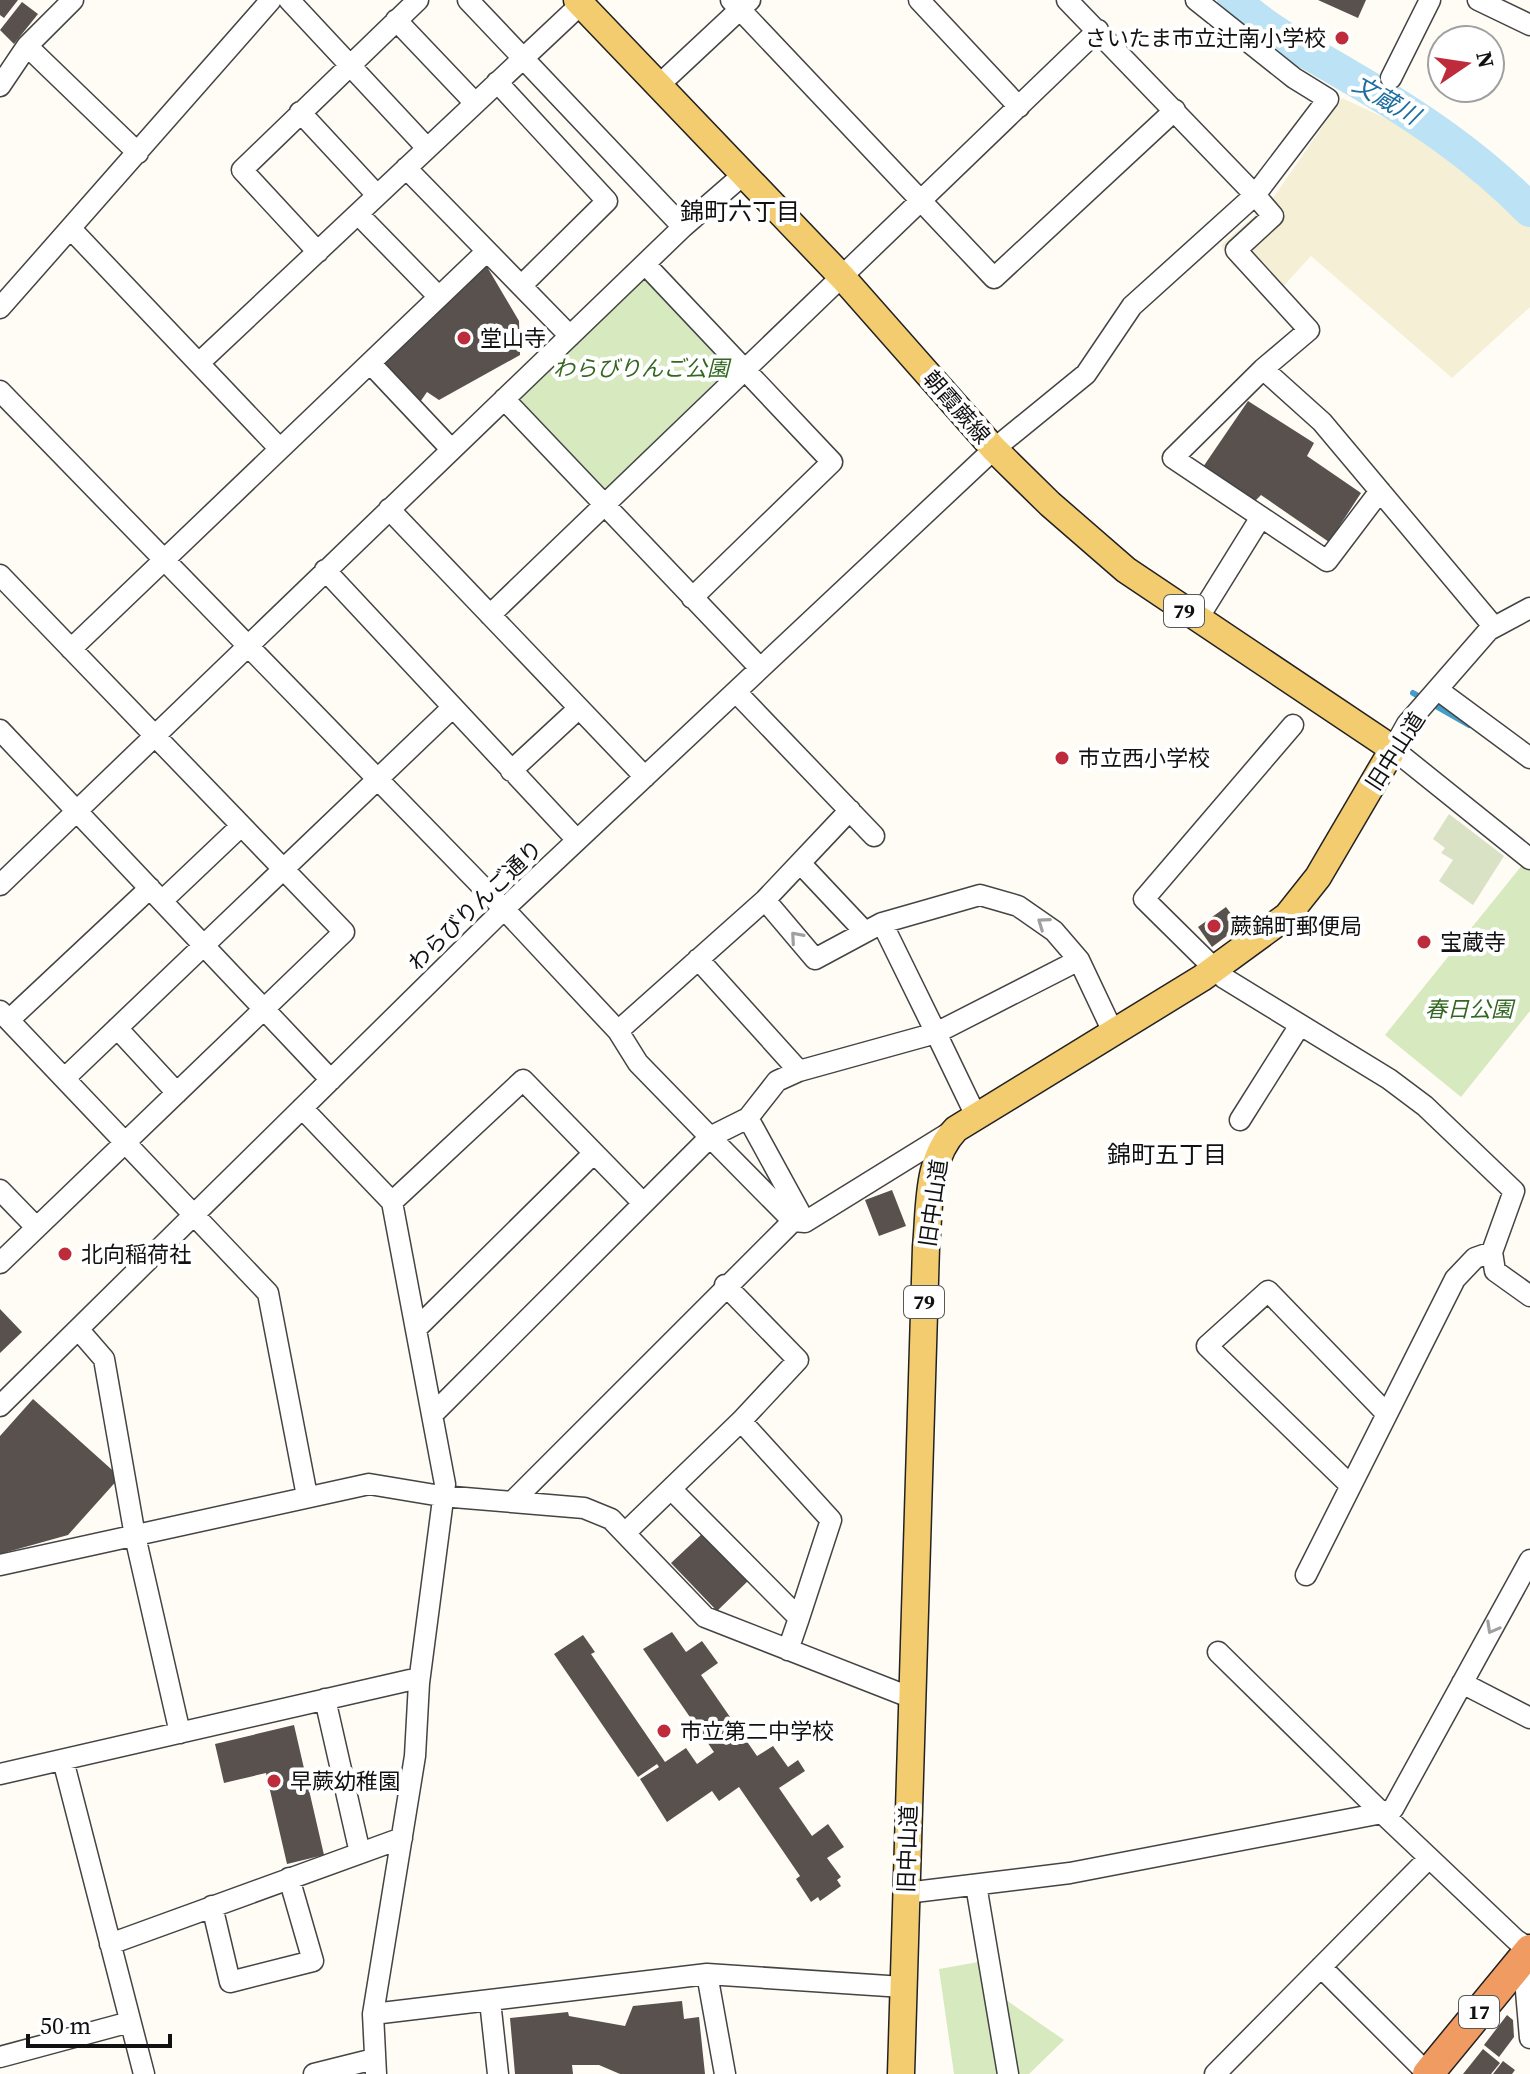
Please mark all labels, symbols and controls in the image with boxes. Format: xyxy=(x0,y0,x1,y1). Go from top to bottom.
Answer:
place label: さいたま市立辻南小学校 xyxy=(1085,23,1326,53)
north arrow xyxy=(1426,24,1506,104)
marker: さいたま市立辻南小学校 xyxy=(1333,29,1351,47)
text: N xyxy=(1469,48,1502,71)
water label: 文蔵川 xyxy=(1347,67,1428,133)
district label: 錦町六丁目 xyxy=(680,195,800,228)
place label: 堂山寺 xyxy=(480,323,546,353)
marker: 堂山寺 xyxy=(455,329,473,347)
park label: わらびりんご公園 xyxy=(553,353,732,383)
street label: 朝霞蕨線 xyxy=(917,364,997,450)
road number: 79 xyxy=(1164,595,1204,627)
street label: 旧中山道 xyxy=(1358,706,1432,796)
place label: 市立西小学校 xyxy=(1078,743,1210,773)
marker: 市立西小学校 xyxy=(1053,749,1071,767)
street label: わらびりんご通り xyxy=(401,833,549,977)
place label: 蕨錦町郵便局 xyxy=(1230,911,1362,941)
marker: 蕨錦町郵便局 xyxy=(1205,917,1223,935)
one-way arrow xyxy=(1037,918,1052,933)
place label: 宝蔵寺 xyxy=(1440,927,1506,957)
one-way arrow xyxy=(792,931,806,946)
marker: 宝蔵寺 xyxy=(1415,933,1433,951)
park label: 春日公園 xyxy=(1425,994,1516,1024)
district label: 錦町五丁目 xyxy=(1107,1138,1227,1171)
street label: 旧中山道 xyxy=(912,1157,954,1249)
place label: 北向稲荷社 xyxy=(81,1239,191,1269)
marker: 北向稲荷社 xyxy=(56,1245,74,1263)
road number: 79 xyxy=(904,1286,944,1318)
one-way arrow xyxy=(1487,1620,1502,1634)
place label: 市立第二中学校 xyxy=(680,1716,834,1746)
marker: 市立第二中学校 xyxy=(655,1722,673,1740)
place label: 早蕨幼稚園 xyxy=(290,1766,400,1796)
marker: 早蕨幼稚園 xyxy=(265,1772,283,1790)
street label: 旧中山道 xyxy=(890,1804,924,1894)
road number: 17 xyxy=(1459,1996,1499,2028)
scale bar xyxy=(28,1998,170,2048)
text: 50 m xyxy=(40,2009,91,2042)

